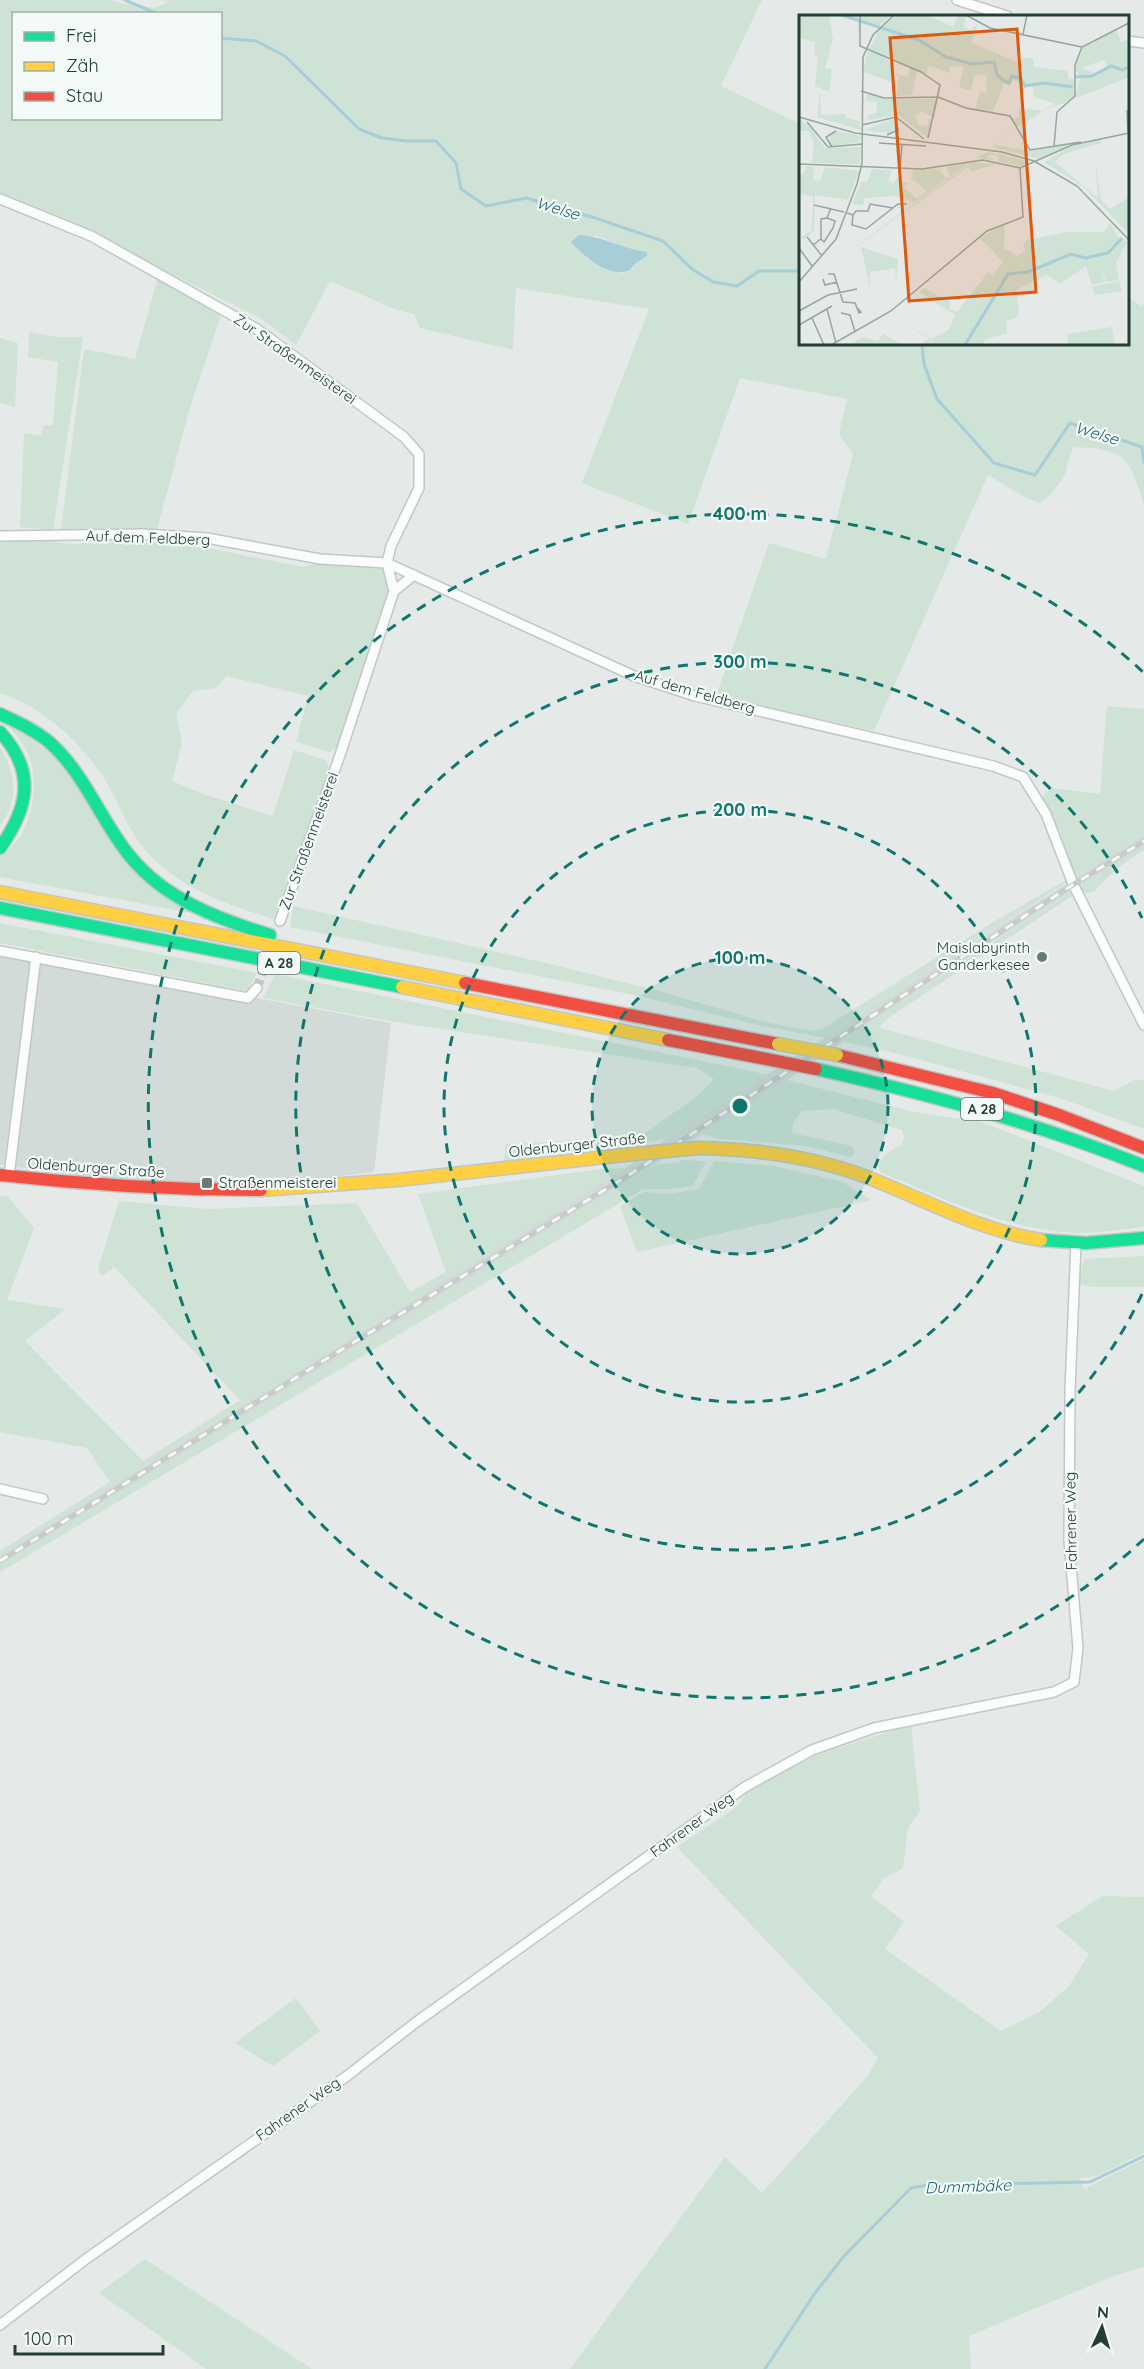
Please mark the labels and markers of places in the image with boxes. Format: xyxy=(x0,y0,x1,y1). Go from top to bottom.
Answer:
place label: Maislabyrinth Ganderkesee xyxy=(937,938,1030,974)
marker: Maislabyrinth Ganderkesee xyxy=(1035,950,1049,964)
centre of rings xyxy=(730,1096,750,1116)
place label: Straßenmeisterei xyxy=(219,1173,336,1192)
marker: Straßenmeisterei xyxy=(200,1176,214,1190)

